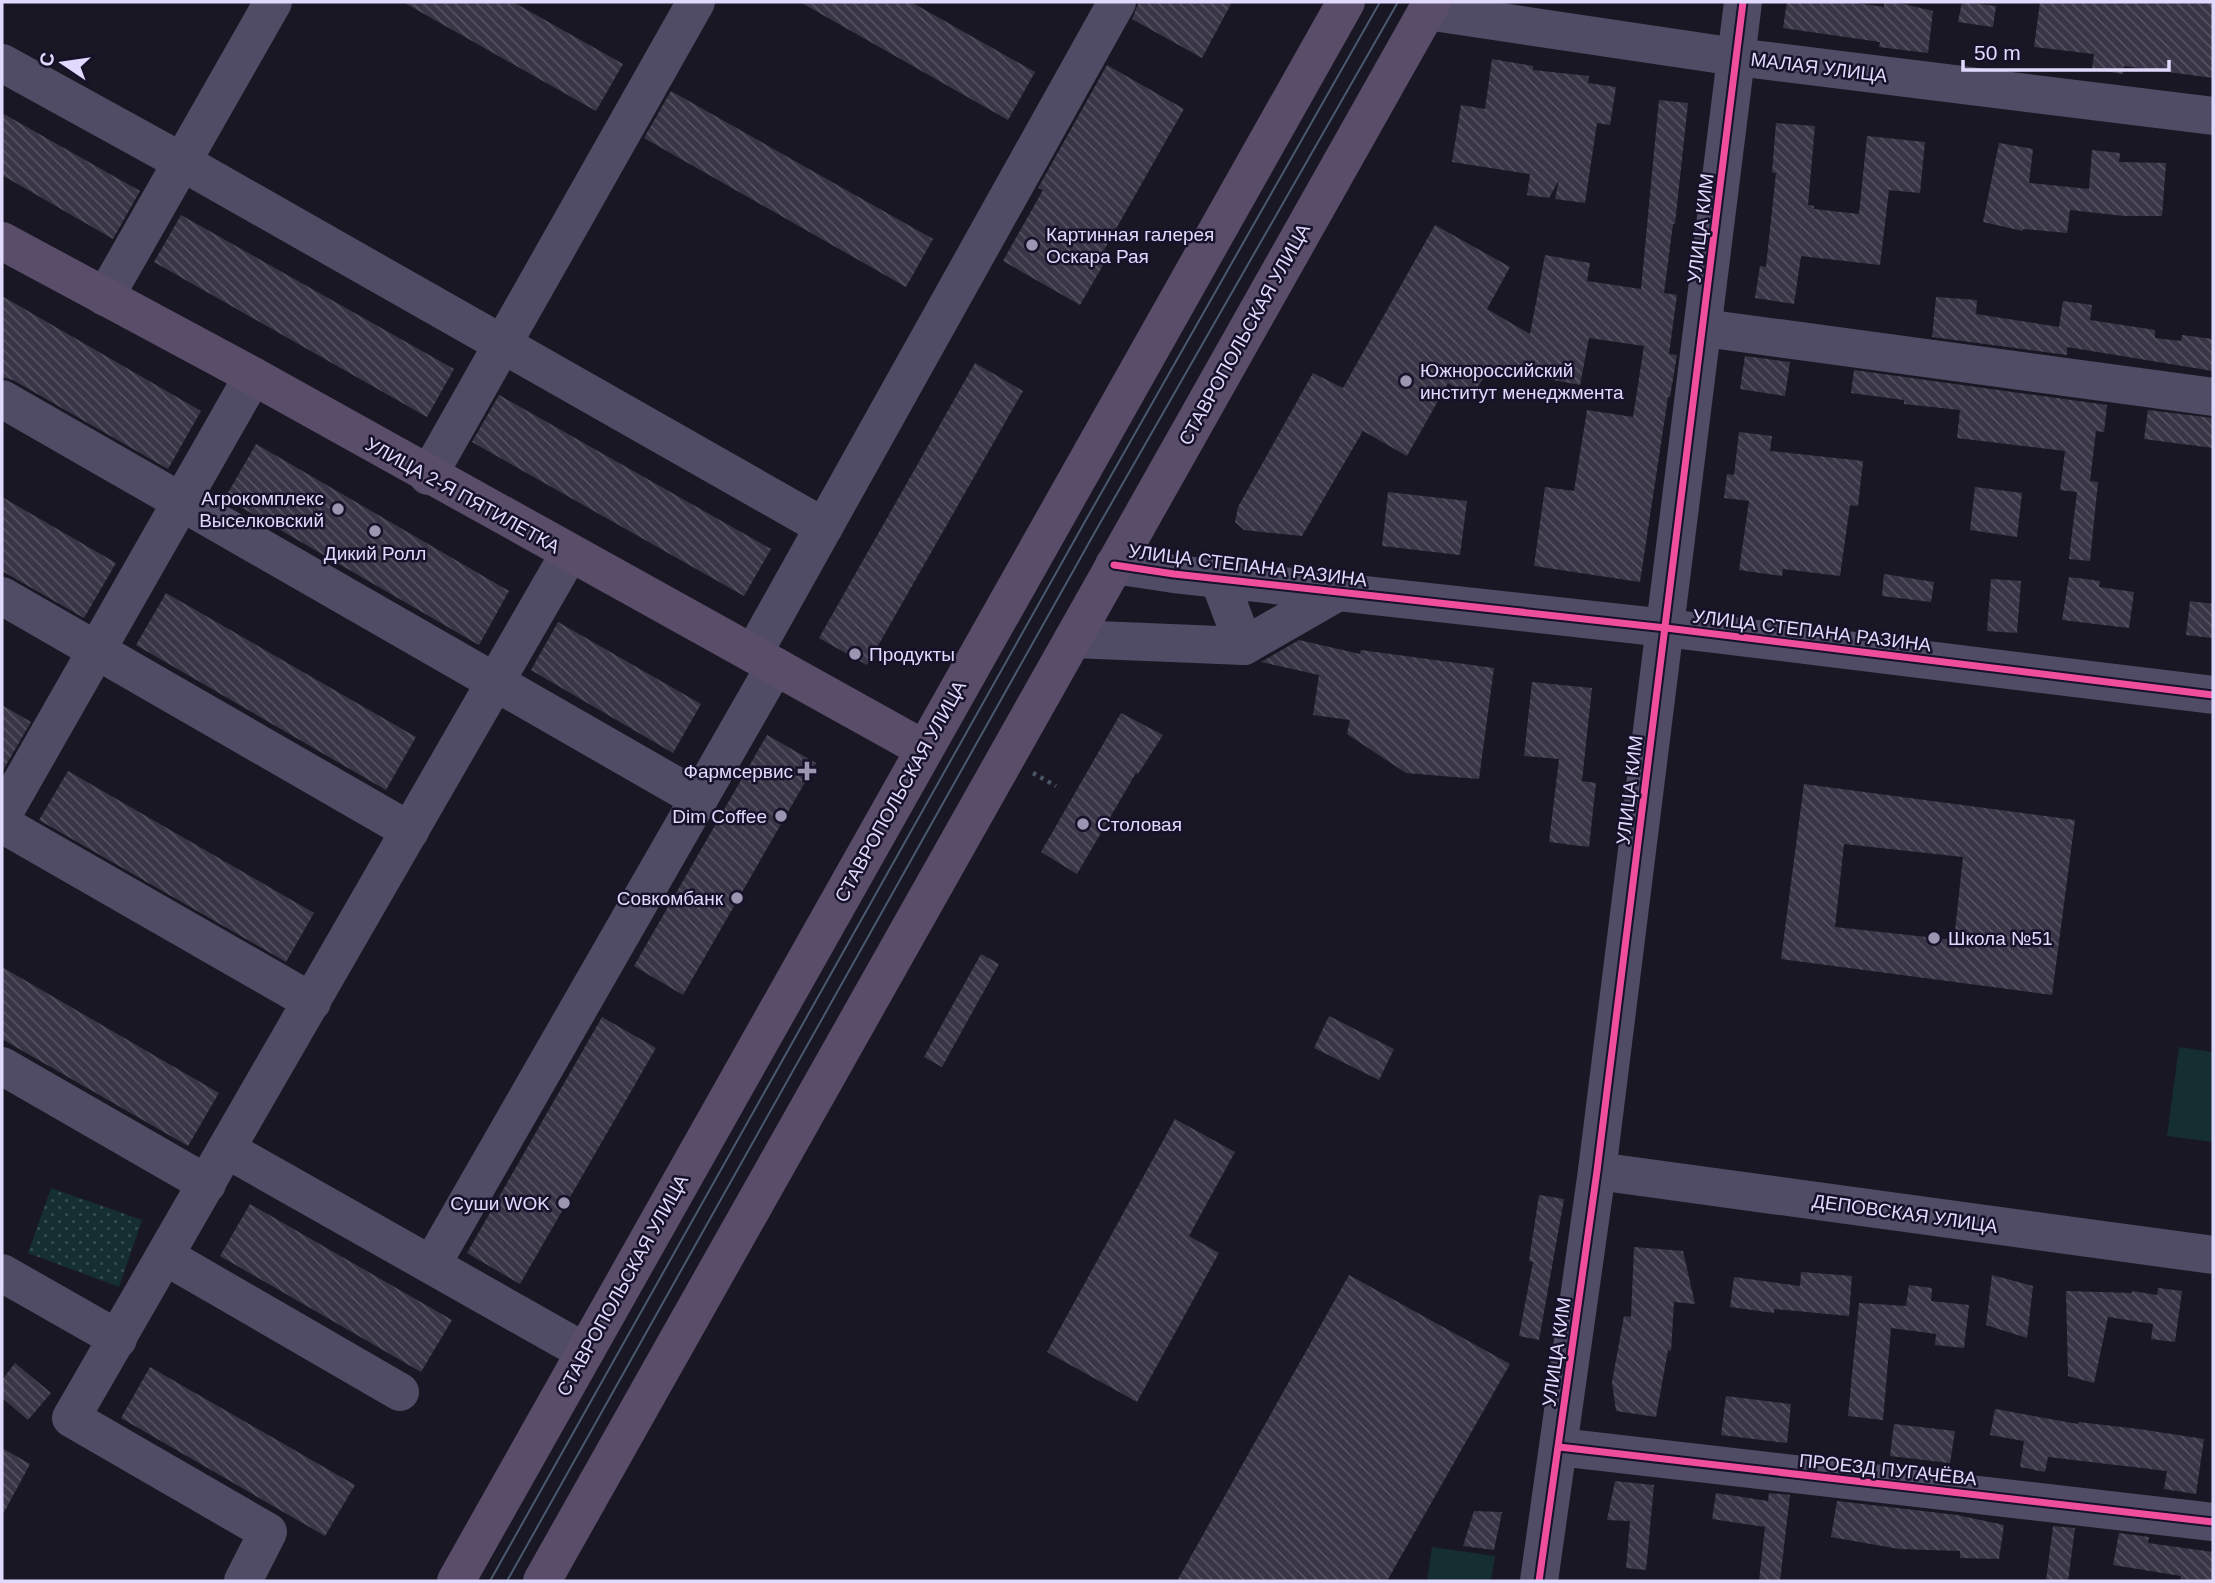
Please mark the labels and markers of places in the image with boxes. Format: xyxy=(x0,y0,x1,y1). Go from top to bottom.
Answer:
place label: Картинная галерея Оскара Рая xyxy=(1046,224,1214,267)
marker: Картинная галерея Оскара Рая xyxy=(1024,237,1040,253)
place label: Южнороссийский институт менеджмента xyxy=(1420,360,1624,403)
marker: Южнороссийский институт менеджмента xyxy=(1398,373,1414,389)
place label: Агрокомплекс Выселковский xyxy=(199,488,324,531)
marker: Агрокомплекс Выселковский xyxy=(330,501,346,517)
marker: Дикий Ролл xyxy=(367,523,383,539)
place label: Дикий Ролл xyxy=(324,543,426,564)
place label: Продукты xyxy=(869,644,955,665)
marker: Продукты xyxy=(847,646,863,662)
place label: Фармсервис xyxy=(684,761,793,782)
marker: Фармсервис xyxy=(799,763,815,779)
place label: Dim Coffee xyxy=(672,806,767,827)
marker: Dim Coffee xyxy=(773,808,789,824)
place label: Столовая xyxy=(1097,814,1182,835)
marker: Столовая xyxy=(1075,816,1091,832)
place label: Совкомбанк xyxy=(617,888,724,909)
marker: Совкомбанк xyxy=(729,890,745,906)
place label: Школа №51 xyxy=(1948,928,2053,949)
marker: Школа №51 xyxy=(1926,930,1942,946)
place label: Суши WOK xyxy=(450,1193,550,1214)
marker: Суши WOK xyxy=(556,1195,572,1211)

